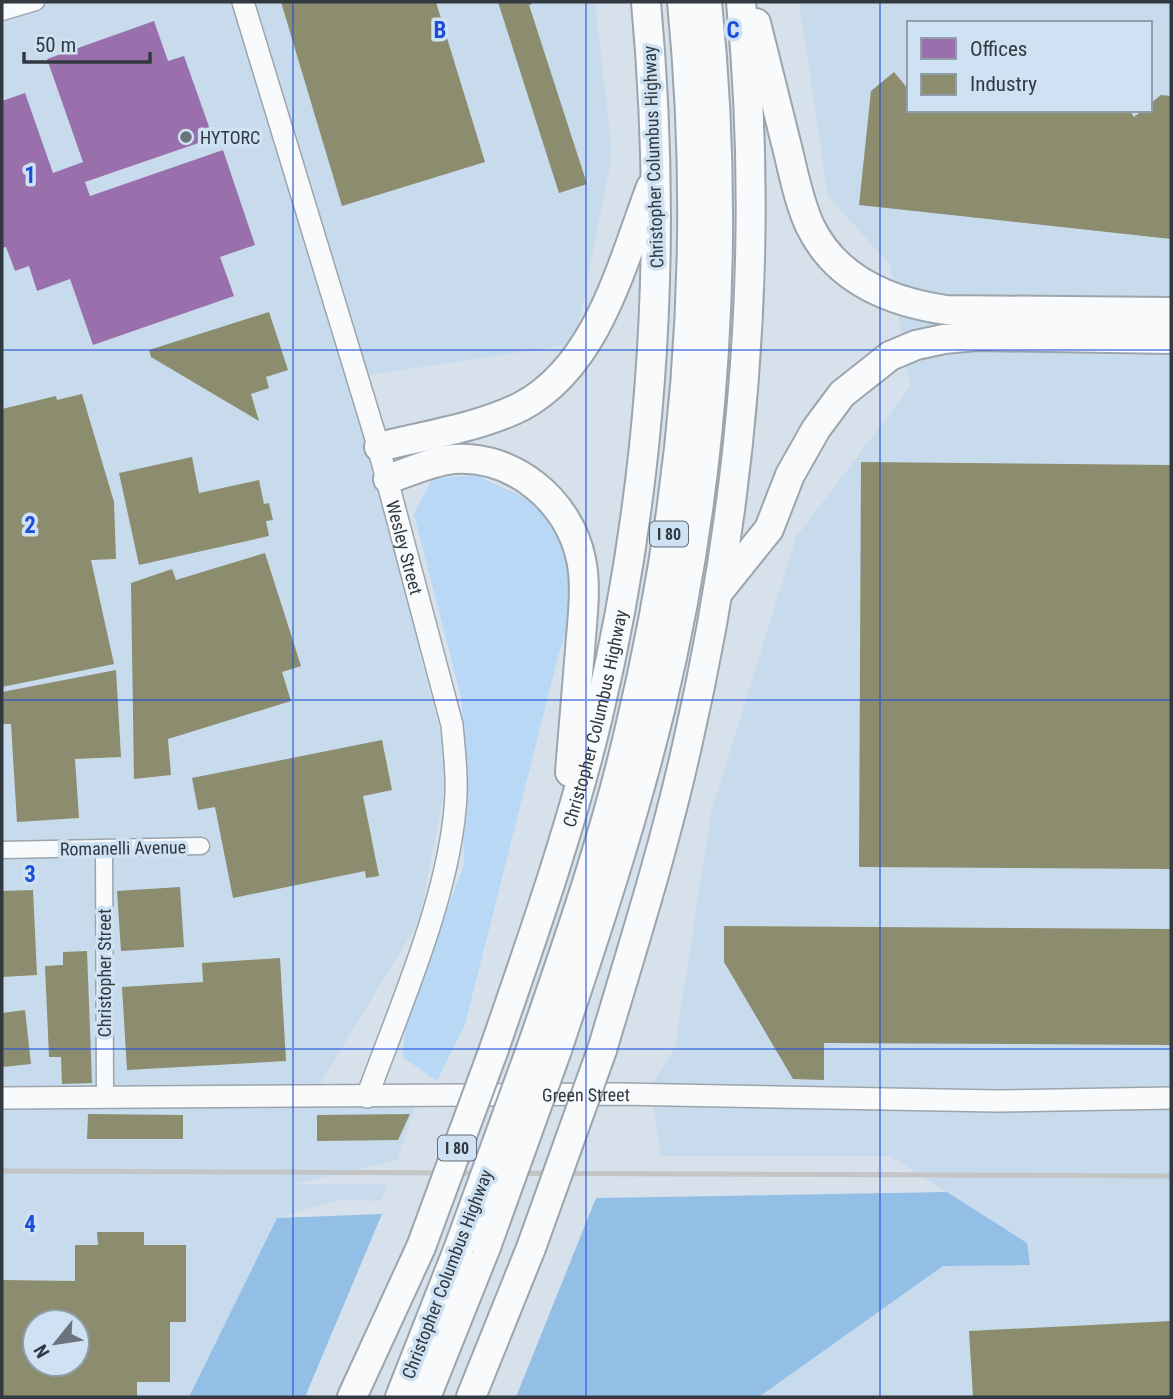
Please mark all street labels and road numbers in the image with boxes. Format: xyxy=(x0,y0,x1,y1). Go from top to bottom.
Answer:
street label: Christopher Columbus Highway xyxy=(639,45,667,269)
street label: Wesley Street xyxy=(382,498,427,597)
road number: I 80 xyxy=(650,522,688,547)
street label: Christopher Columbus Highway xyxy=(558,608,631,829)
street label: Romanelli Avenue xyxy=(60,836,186,860)
street label: Christopher Street xyxy=(94,909,115,1037)
street label: Green Street xyxy=(542,1083,630,1105)
road number: I 80 xyxy=(438,1136,476,1160)
street label: Christopher Columbus Highway xyxy=(397,1166,497,1382)

